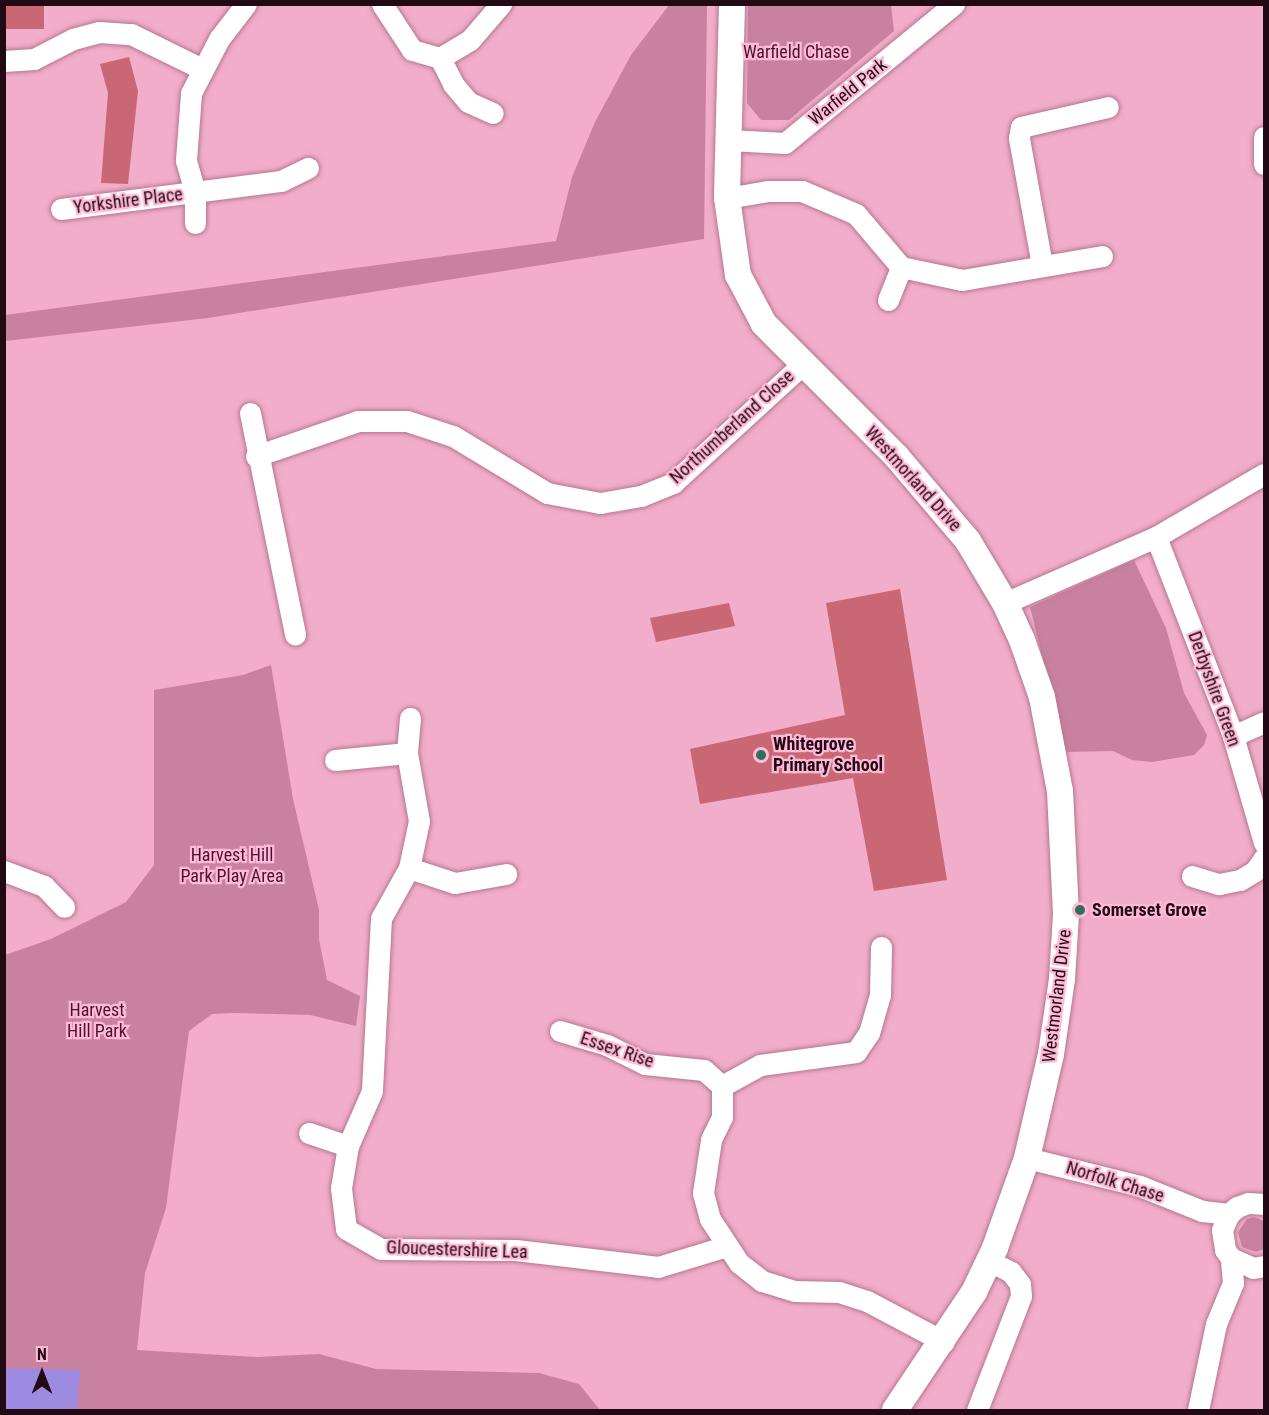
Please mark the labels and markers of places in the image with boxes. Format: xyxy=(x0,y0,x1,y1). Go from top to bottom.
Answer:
place label: Whitegrove Primary School xyxy=(773,734,883,777)
marker: Whitegrove Primary School xyxy=(754,748,768,762)
place label: Somerset Grove xyxy=(1092,899,1207,921)
marker: Somerset Grove xyxy=(1073,903,1087,917)

